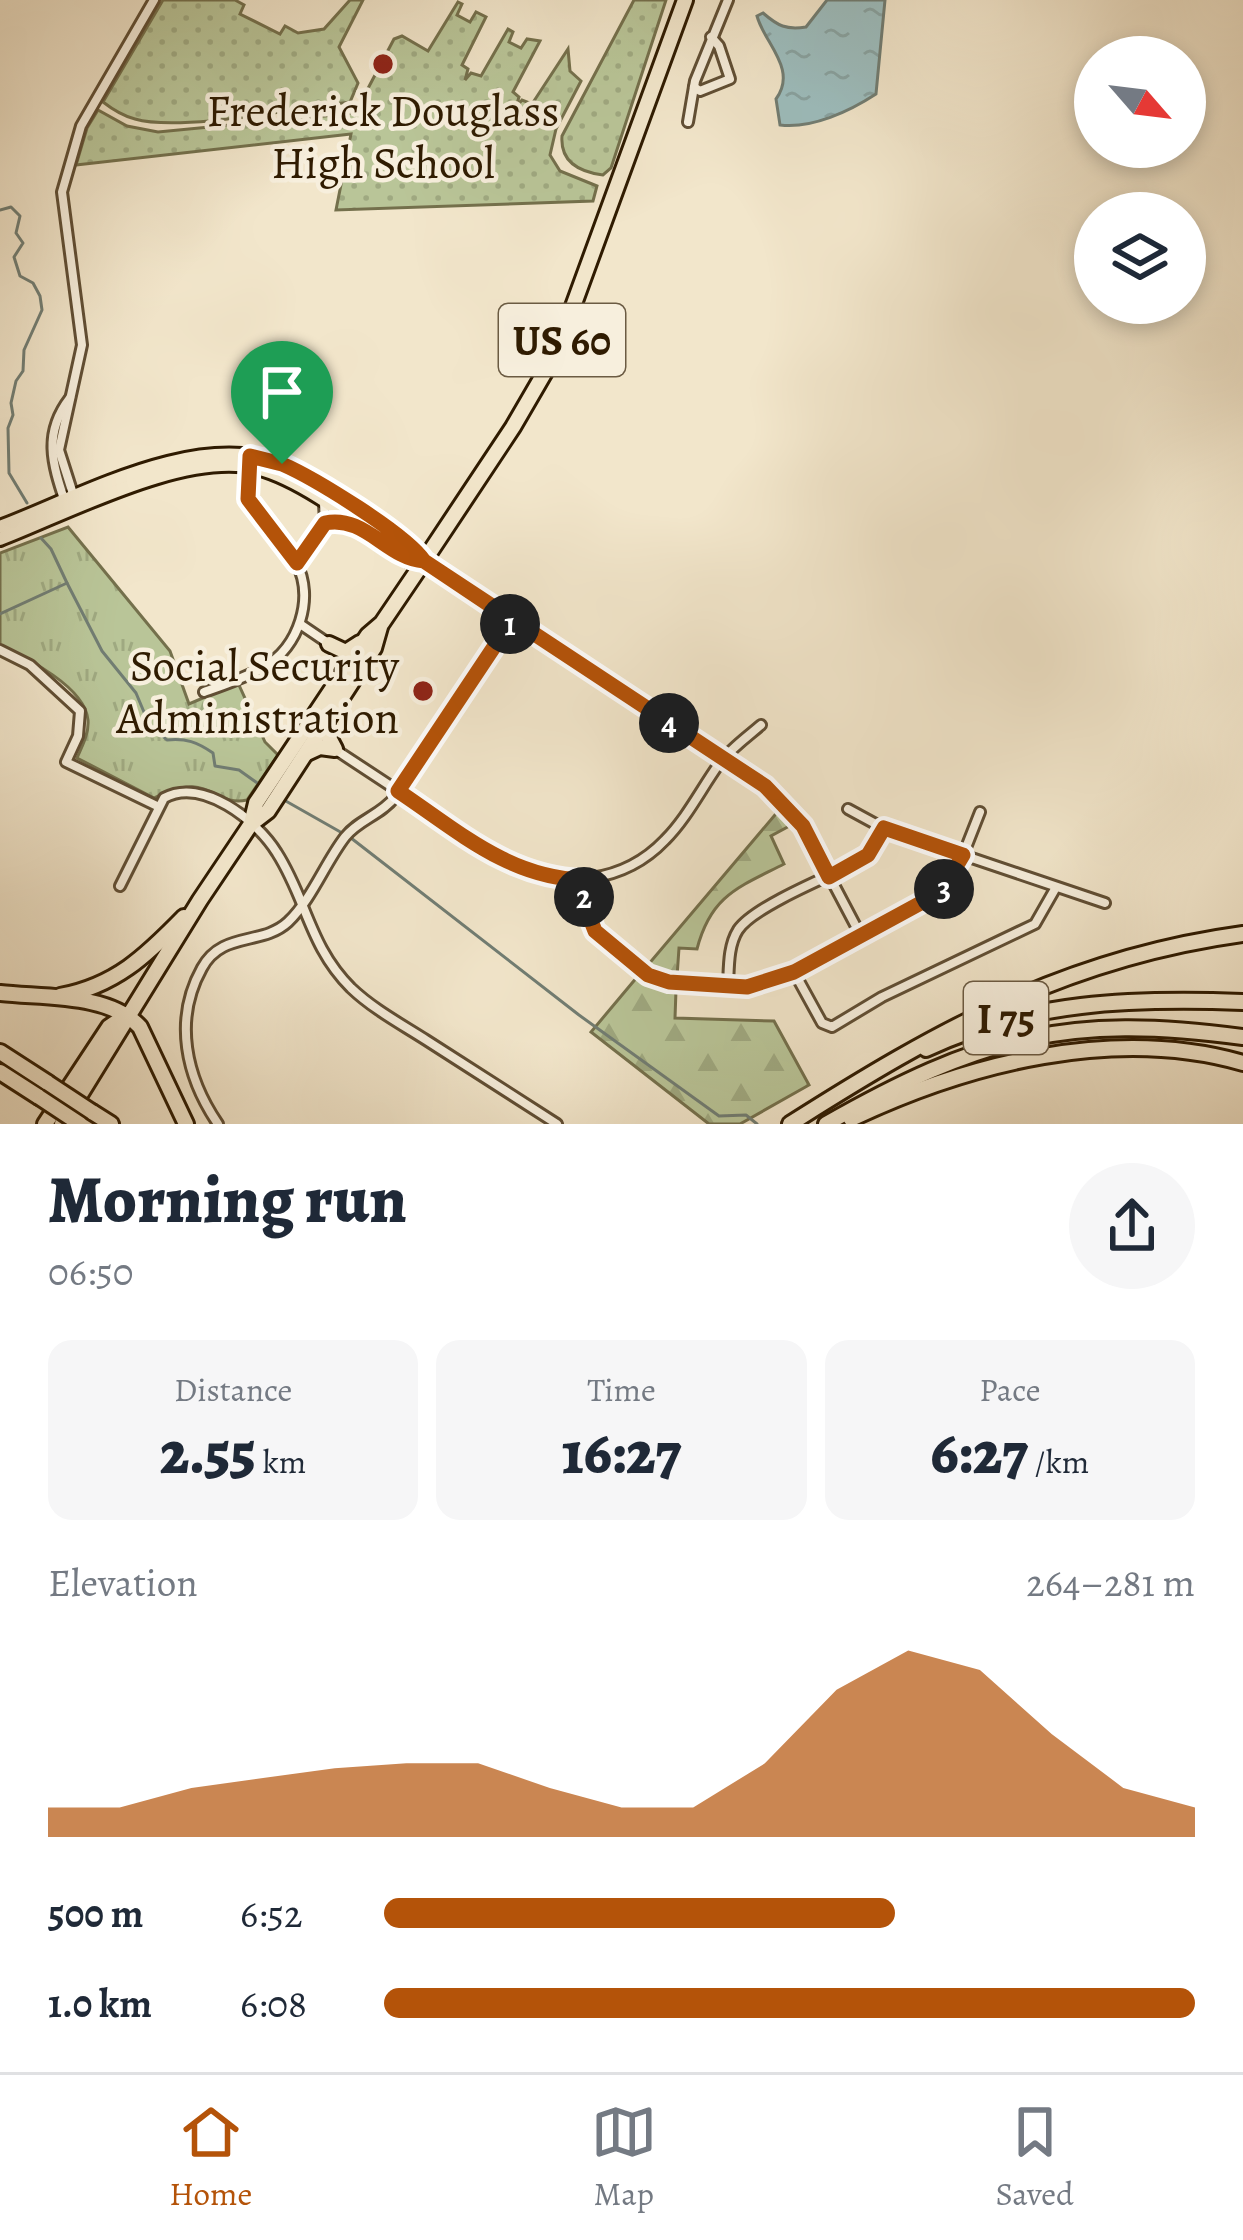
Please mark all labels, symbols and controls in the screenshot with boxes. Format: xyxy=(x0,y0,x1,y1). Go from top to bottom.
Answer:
north arrow xyxy=(1074,36,1206,168)
map controls xyxy=(1074,36,1206,324)
marker: Frederick Douglass High School xyxy=(370,51,396,77)
place label: Frederick Douglass High School xyxy=(207,80,559,194)
button: layers xyxy=(1074,192,1206,324)
road number: US 60 xyxy=(499,304,625,376)
pin xyxy=(231,341,333,464)
icon: arrive xyxy=(249,359,315,425)
pin: 1 xyxy=(480,594,540,654)
text: 1 xyxy=(504,601,516,646)
place label: Social Security Administration xyxy=(115,635,400,749)
marker: Social Security Administration xyxy=(410,678,436,704)
pin: 4 xyxy=(639,693,699,753)
text: 4 xyxy=(661,700,677,745)
pin: 3 xyxy=(914,859,974,919)
text: 3 xyxy=(937,866,951,911)
pin: 2 xyxy=(554,867,614,927)
text: 2 xyxy=(576,874,592,919)
road number: I 75 xyxy=(964,982,1048,1054)
text: Morning run xyxy=(48,1155,407,1245)
button: share xyxy=(1069,1163,1195,1289)
text: 06:50 xyxy=(48,1245,134,1298)
text: Distance xyxy=(174,1367,292,1412)
text: Time xyxy=(587,1367,656,1412)
text: Pace xyxy=(979,1367,1040,1412)
text: 2.55 xyxy=(160,1412,256,1494)
text: 16:27 xyxy=(562,1412,681,1494)
text: 6:27 xyxy=(930,1412,1028,1494)
text: km xyxy=(256,1439,306,1484)
text: /km xyxy=(1028,1439,1089,1484)
text: Elevation xyxy=(48,1556,198,1609)
text: 264–281 m xyxy=(1026,1556,1195,1609)
text: 500 m xyxy=(48,1887,143,1940)
text: 6:52 xyxy=(240,1887,303,1940)
text: 1.0 km xyxy=(48,1977,152,2030)
text: 6:08 xyxy=(240,1977,307,2030)
tab: Home xyxy=(169,2099,252,2216)
tab: Map xyxy=(591,2099,657,2216)
tab: Saved xyxy=(995,2099,1074,2216)

